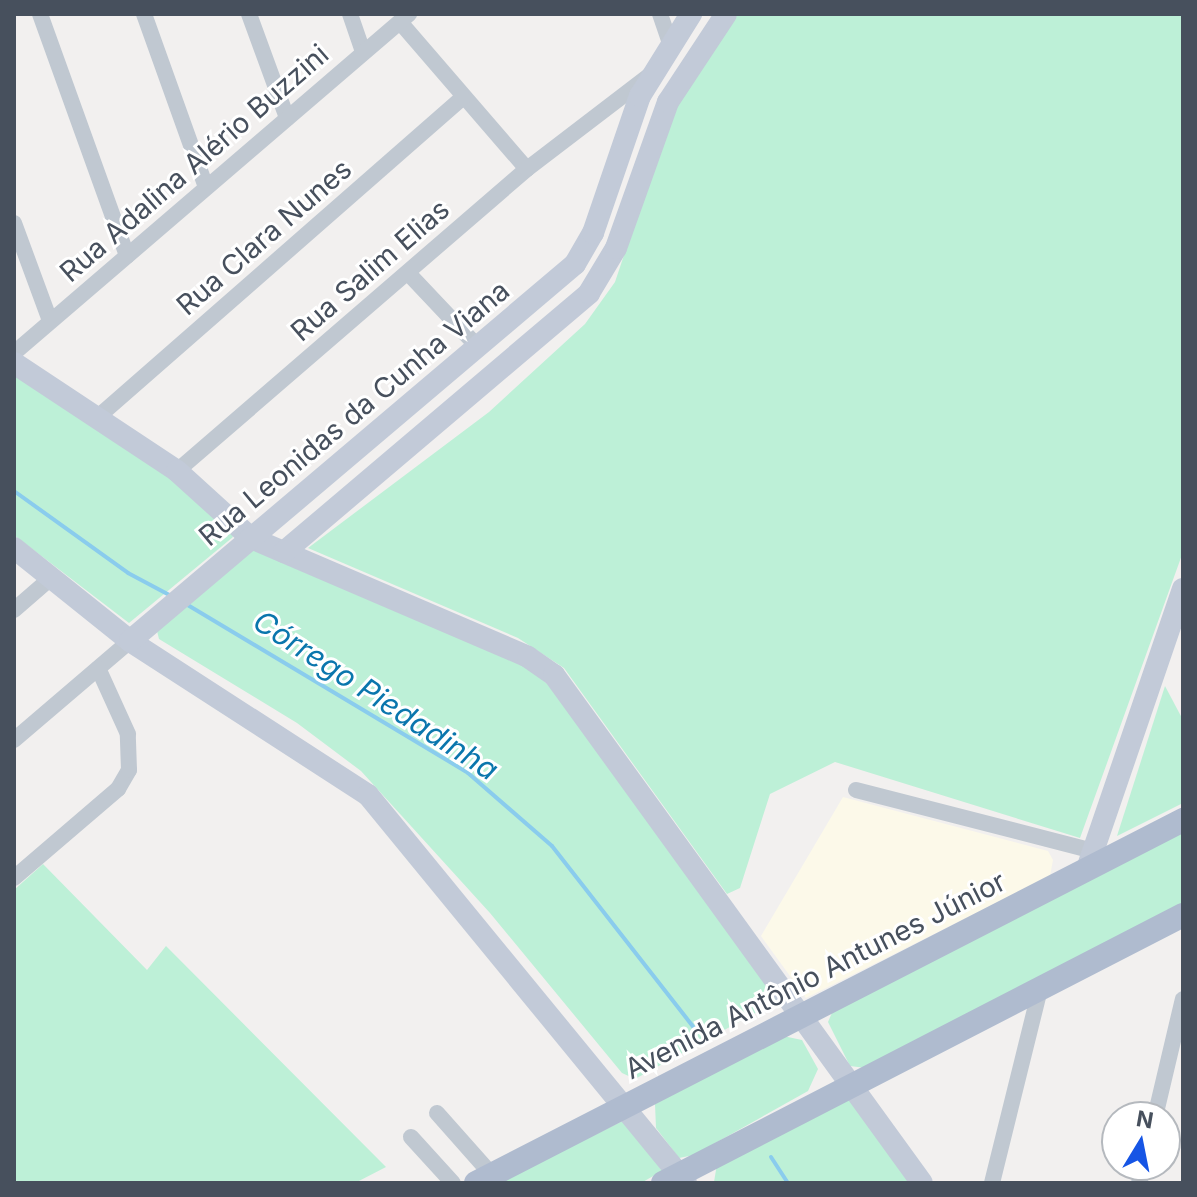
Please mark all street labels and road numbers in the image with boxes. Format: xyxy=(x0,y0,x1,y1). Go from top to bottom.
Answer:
street label: Rua Adalina Alério Buzzini xyxy=(53,37,335,289)
street label: Rua Clara Nunes xyxy=(170,152,358,322)
street label: Rua Salim Elias xyxy=(284,192,456,348)
street label: Rua Leonidas da Cunha Viana xyxy=(192,273,516,553)
street label: Avenida Antônio Antunes Júnior xyxy=(619,864,1011,1086)

